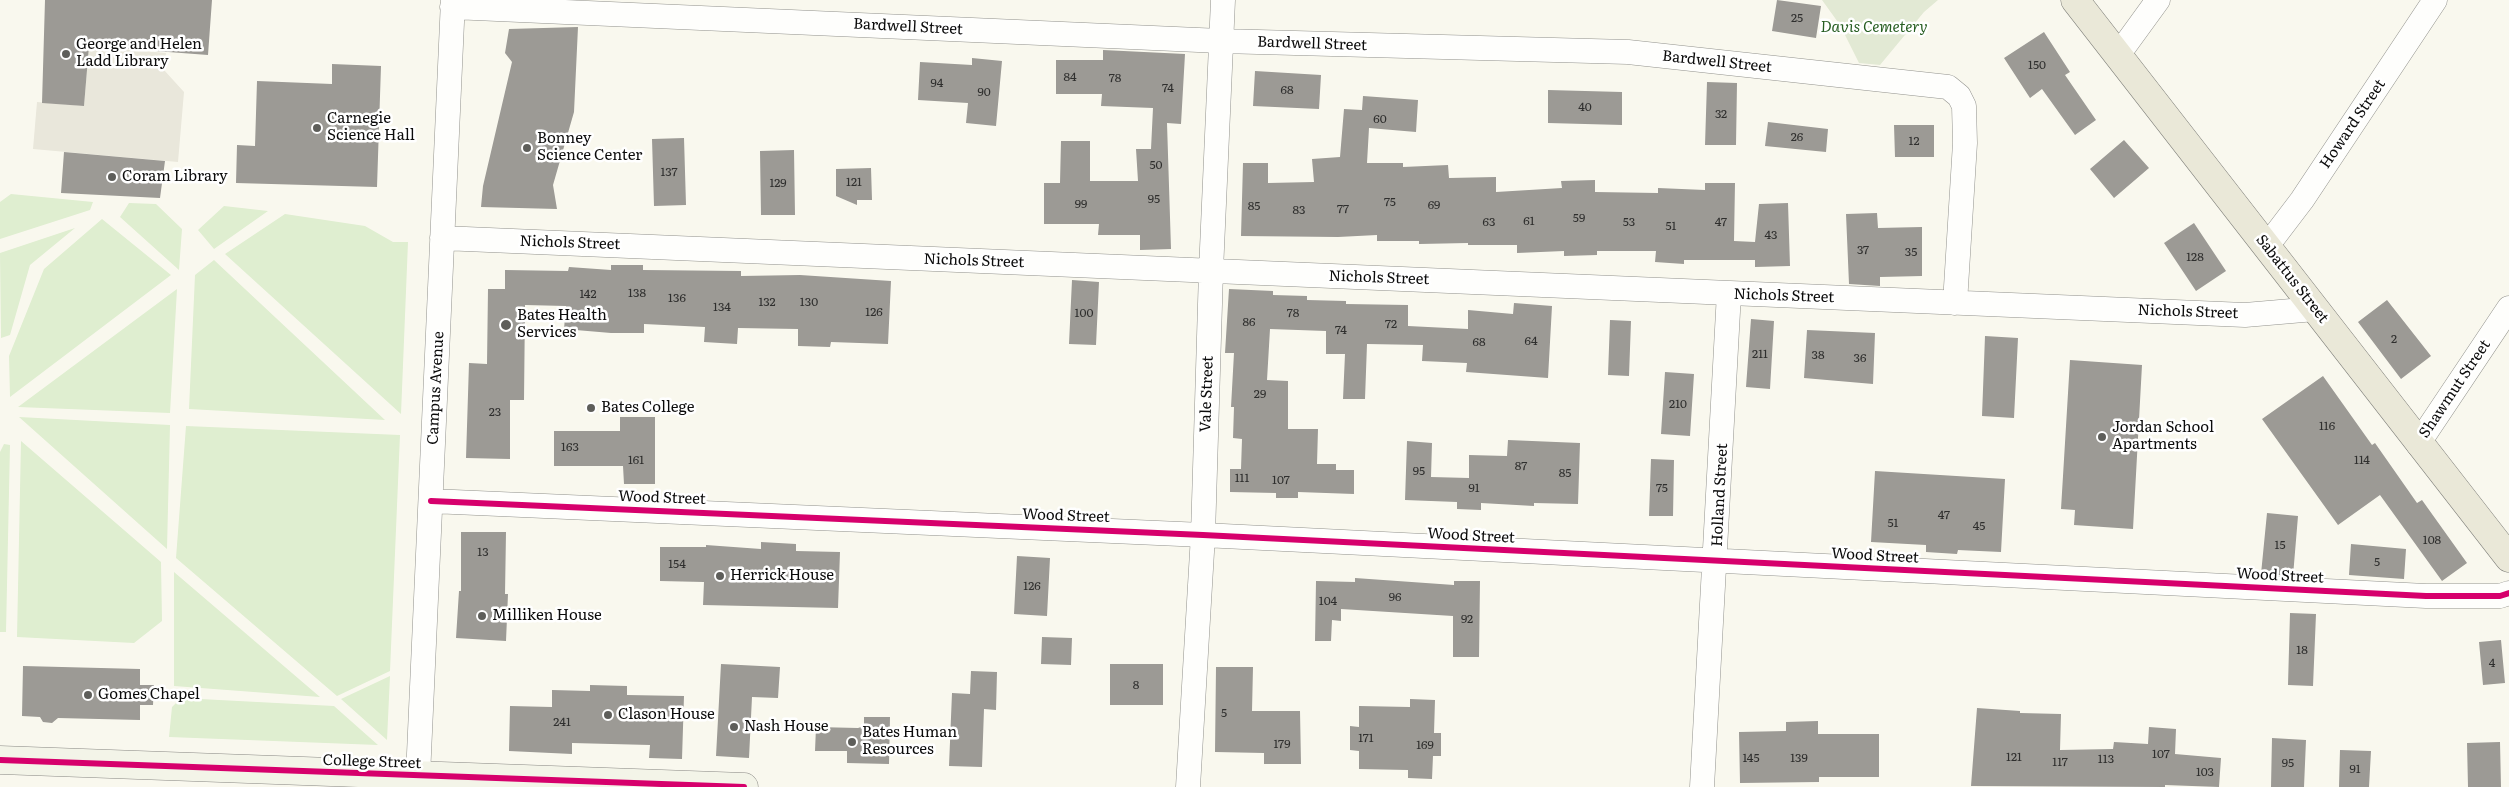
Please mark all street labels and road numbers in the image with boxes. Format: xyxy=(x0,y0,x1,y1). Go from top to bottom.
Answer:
street label: Bardwell Street xyxy=(853,15,963,39)
street label: Bardwell Street xyxy=(1257,33,1367,55)
street label: Bardwell Street xyxy=(1661,47,1773,77)
street label: Howard Street xyxy=(2317,76,2389,172)
street label: Sabattus Street xyxy=(2252,231,2332,327)
street label: Nichols Street xyxy=(519,232,621,254)
street label: Nichols Street xyxy=(923,250,1025,272)
street label: Nichols Street xyxy=(1328,267,1430,289)
street label: Nichols Street xyxy=(1733,285,1835,307)
street label: Nichols Street xyxy=(2137,301,2239,323)
street label: Campus Avenue xyxy=(424,331,448,445)
street label: Shawmut Street xyxy=(2416,336,2494,442)
street label: Vale Street xyxy=(1197,355,1217,433)
street label: Holland Street xyxy=(1708,443,1732,547)
street label: Wood Street xyxy=(618,487,706,509)
street label: Wood Street xyxy=(1022,505,1110,527)
street label: Wood Street xyxy=(1427,525,1515,547)
street label: Wood Street xyxy=(1831,545,1919,567)
street label: Wood Street xyxy=(2236,565,2324,587)
street label: College Street xyxy=(322,751,422,773)

